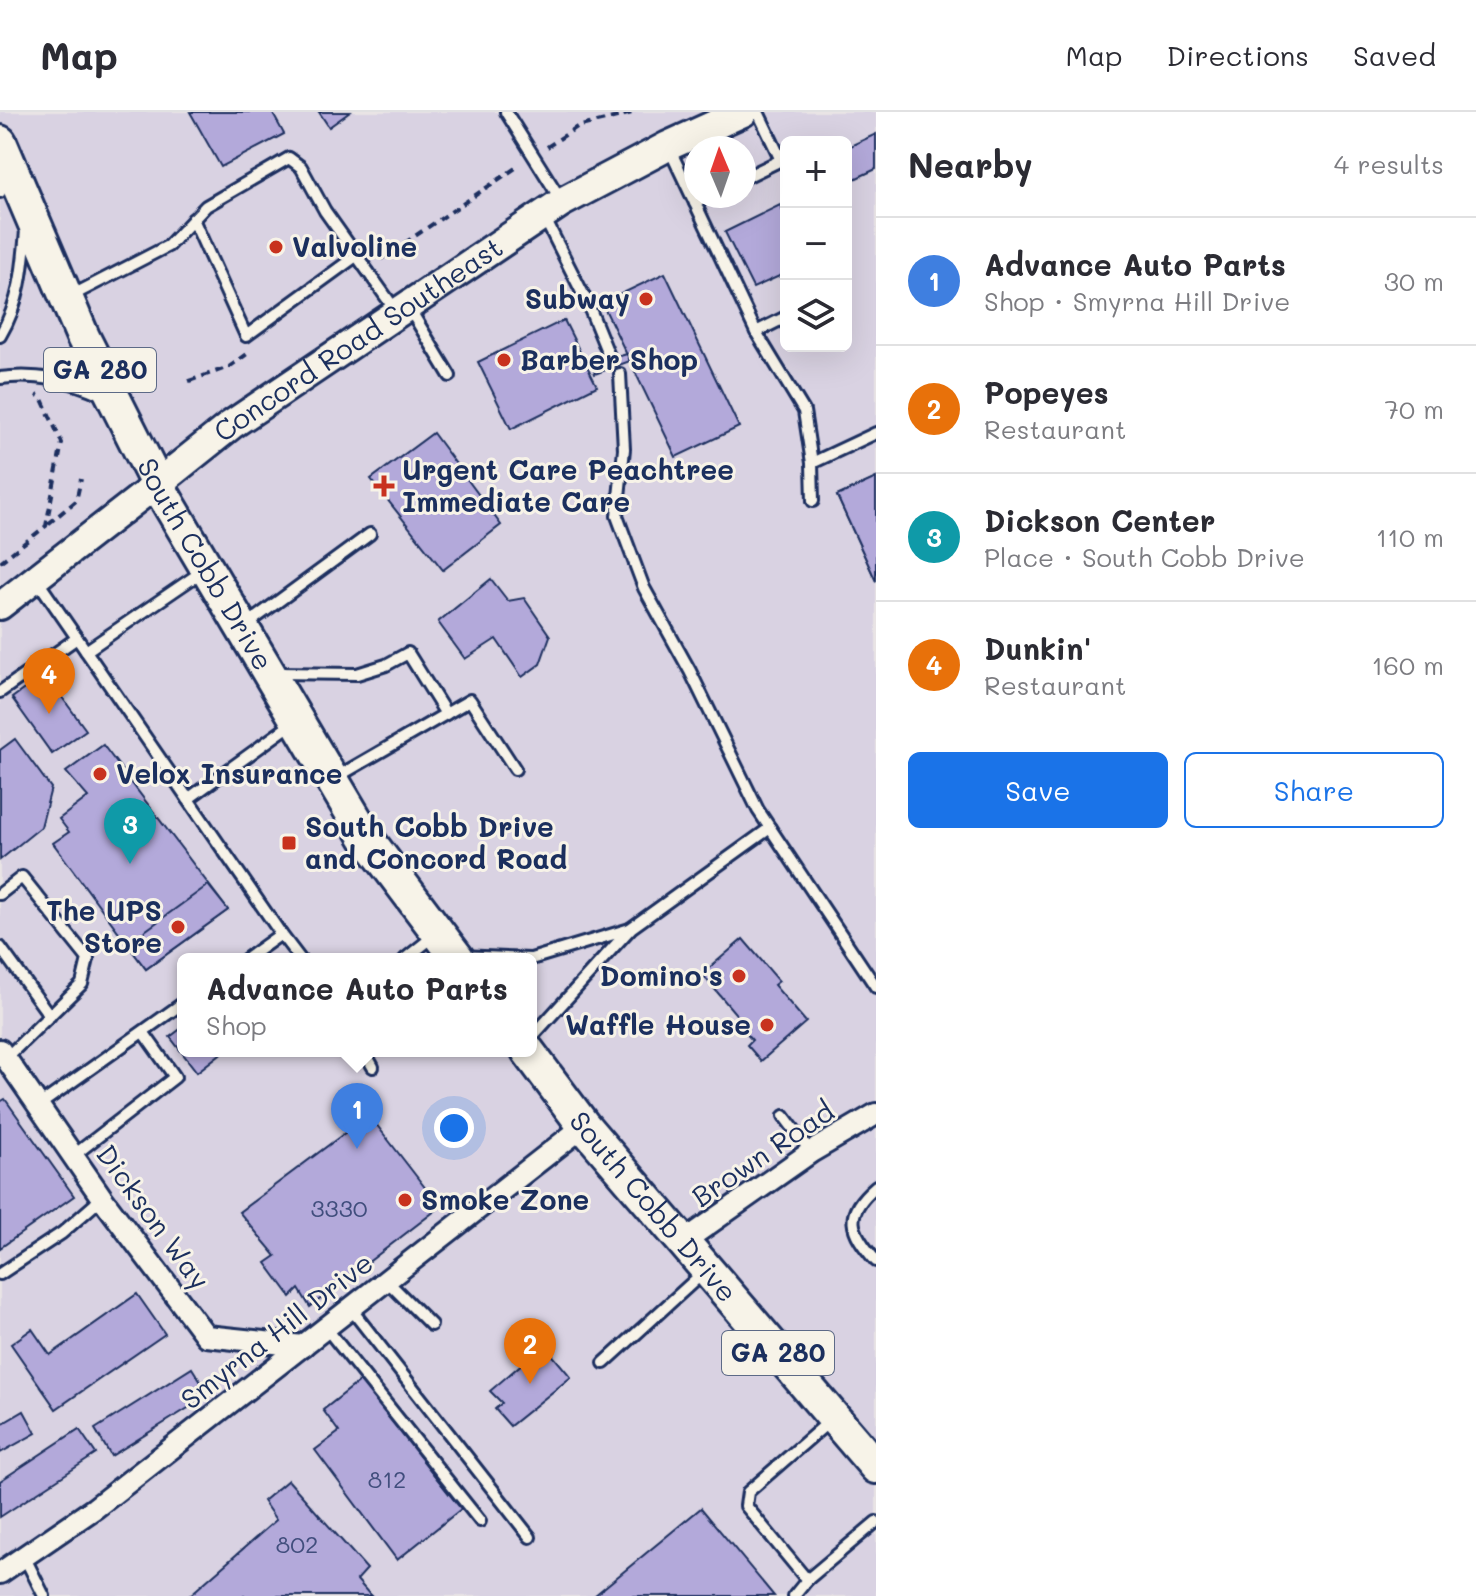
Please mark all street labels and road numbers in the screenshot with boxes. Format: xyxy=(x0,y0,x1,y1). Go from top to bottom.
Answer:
street label: Concord Road Southeast xyxy=(206,228,509,449)
road number: GA 280 xyxy=(44,348,156,392)
street label: South Cobb Drive xyxy=(130,452,282,676)
street label: Brown Road xyxy=(684,1092,840,1214)
street label: South Cobb Drive xyxy=(562,1104,746,1309)
street label: Dickson Way xyxy=(89,1137,218,1296)
street label: Smyrna Hill Drive xyxy=(173,1244,380,1417)
road number: GA 280 xyxy=(722,1331,834,1375)

